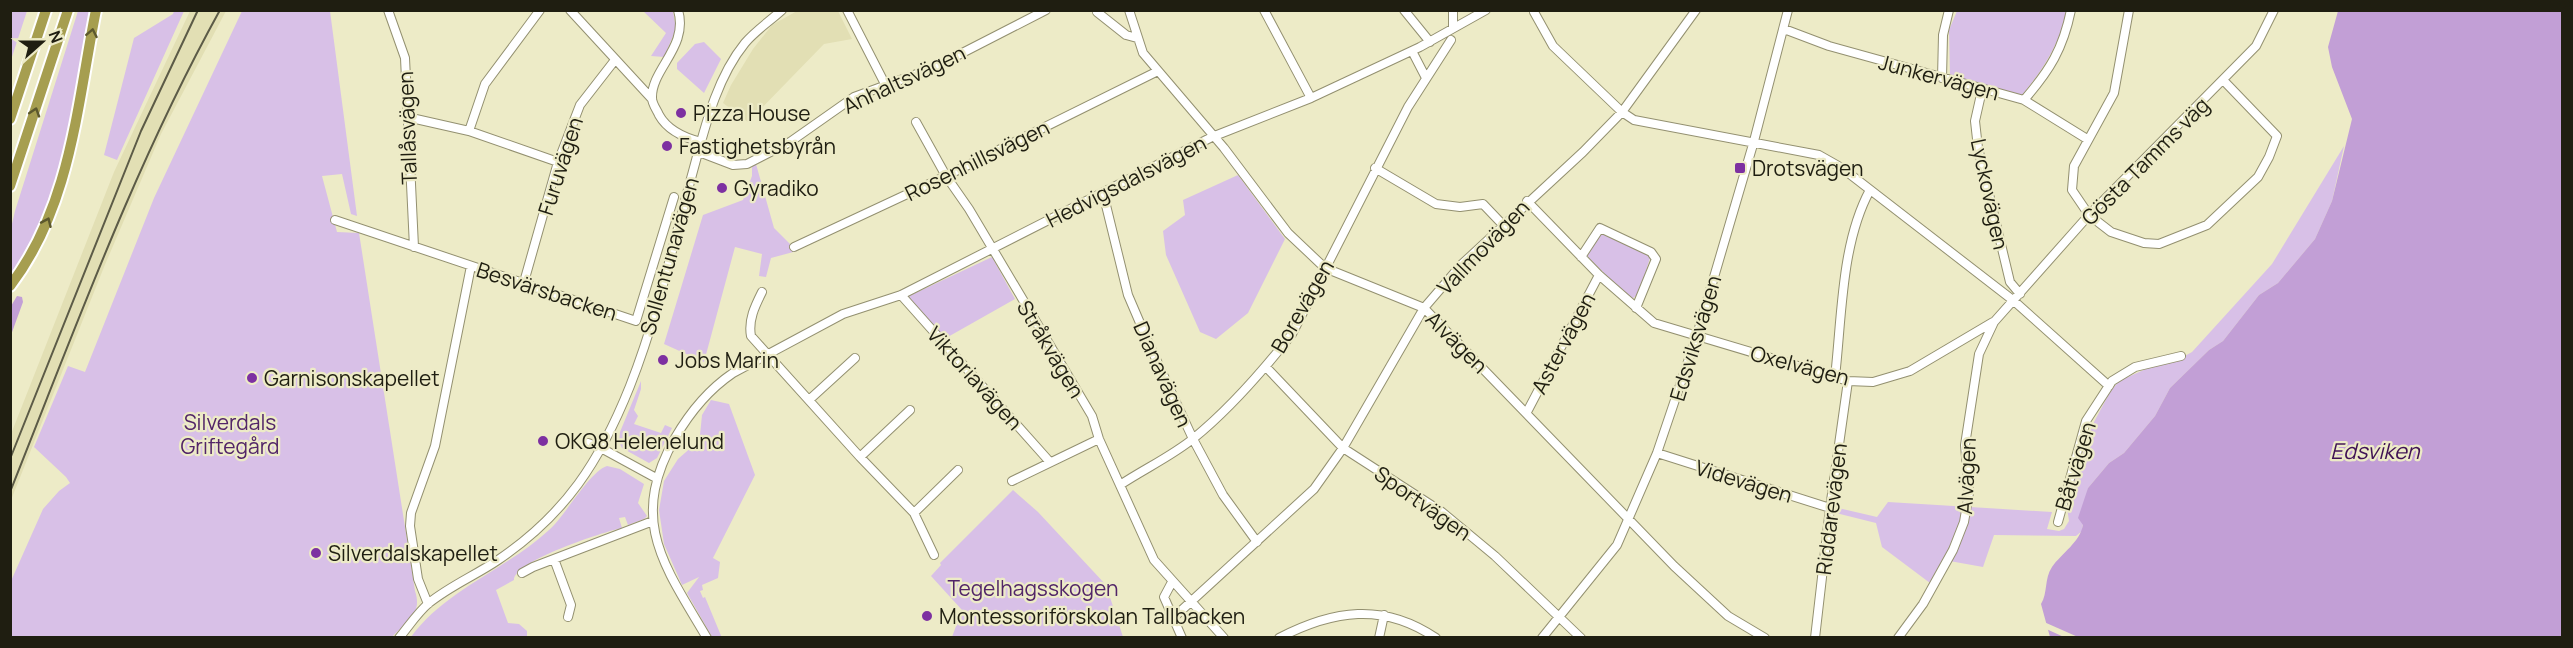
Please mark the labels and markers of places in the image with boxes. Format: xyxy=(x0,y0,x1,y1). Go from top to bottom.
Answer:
place label: Pizza House xyxy=(693,99,811,127)
marker: Pizza House xyxy=(674,106,688,120)
place label: Fastighetsbyrån xyxy=(679,132,836,160)
marker: Fastighetsbyrån xyxy=(660,139,674,153)
place label: Drotsvägen xyxy=(1752,154,1863,182)
marker: Drotsvägen xyxy=(1733,161,1747,175)
place label: Gyradiko xyxy=(734,174,819,202)
marker: Gyradiko xyxy=(715,181,729,195)
place label: Jobs Marin xyxy=(675,346,779,374)
marker: Jobs Marin xyxy=(656,353,670,367)
place label: Garnisonskapellet xyxy=(264,364,440,392)
marker: Garnisonskapellet xyxy=(245,371,259,385)
place label: OKQ8 Helenelund xyxy=(555,427,724,455)
marker: OKQ8 Helenelund xyxy=(536,434,550,448)
place label: Silverdalskapellet xyxy=(328,539,498,567)
marker: Silverdalskapellet xyxy=(309,546,323,560)
place label: Montessoriförskolan Tallbacken xyxy=(939,602,1245,630)
marker: Montessoriförskolan Tallbacken xyxy=(920,609,934,623)

